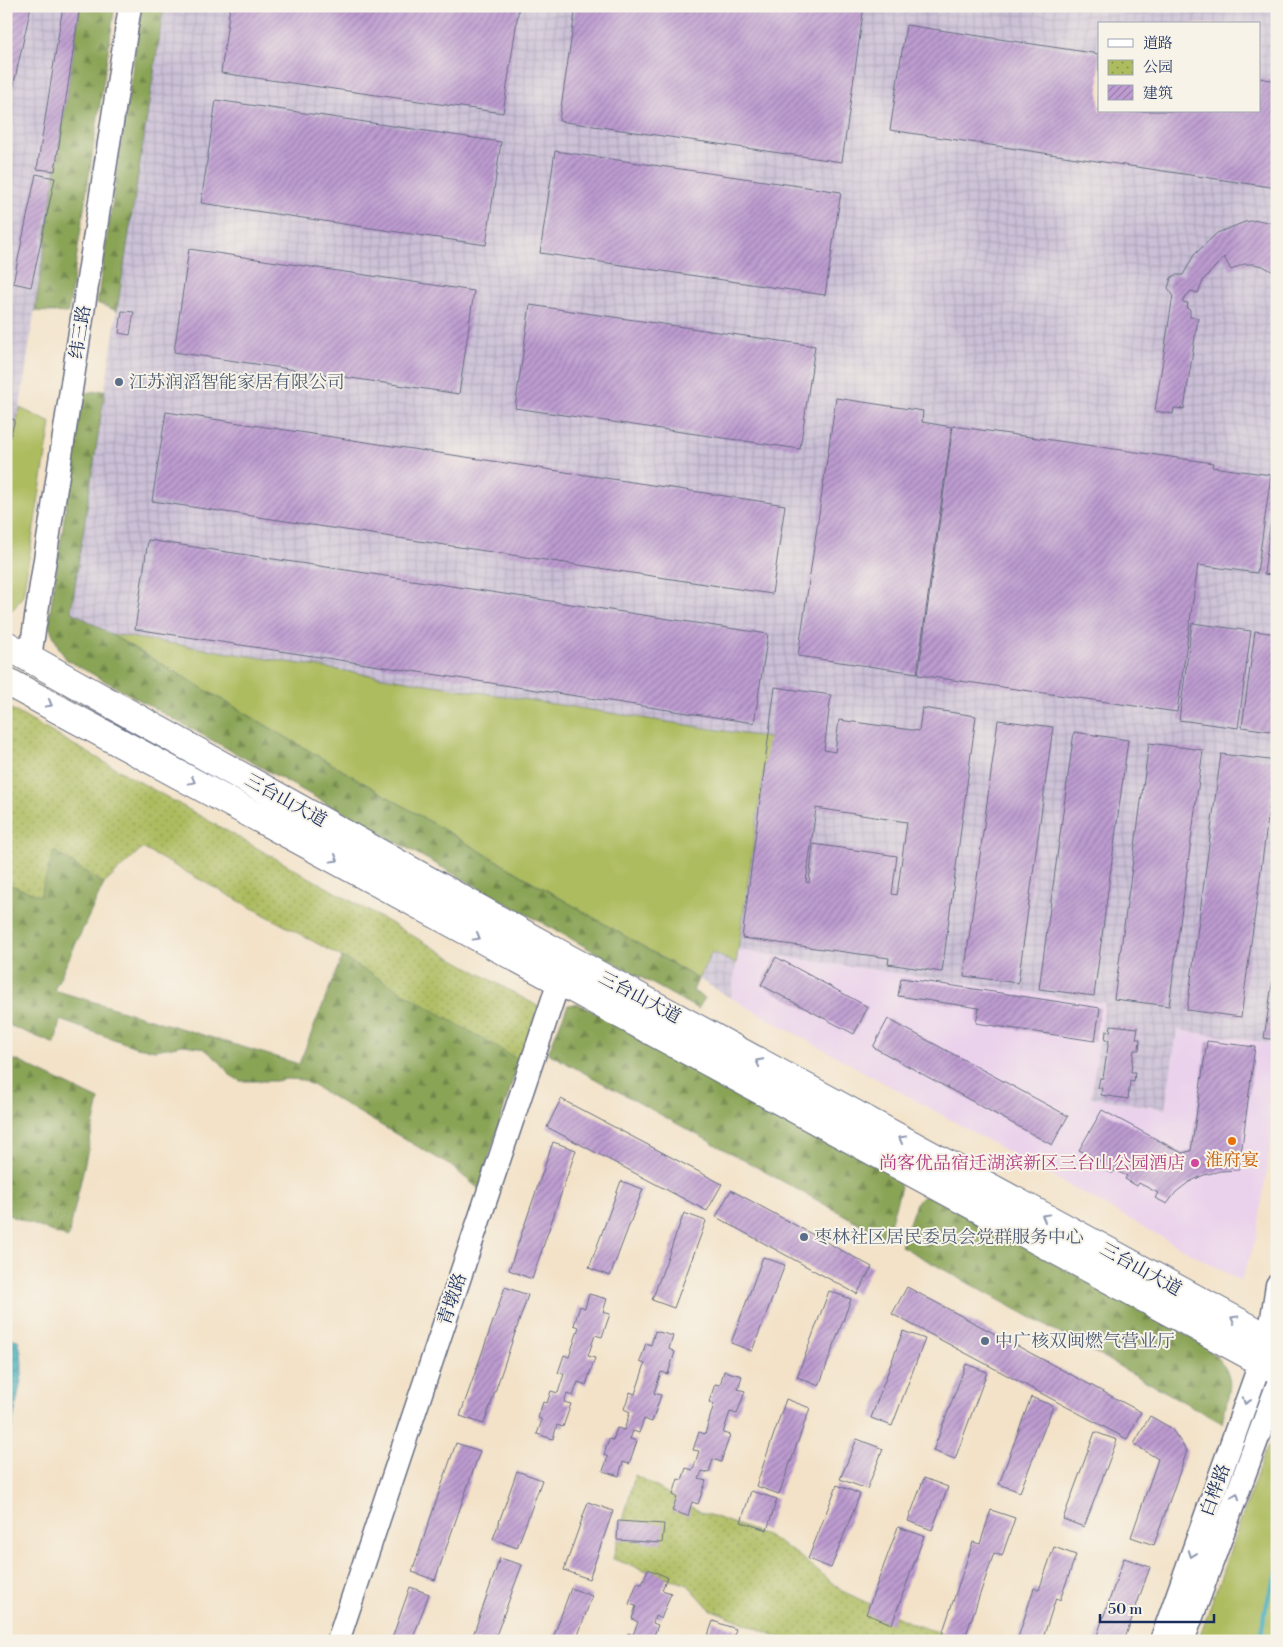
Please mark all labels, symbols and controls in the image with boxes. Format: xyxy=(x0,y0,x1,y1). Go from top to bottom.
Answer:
legend xyxy=(1098,22,1260,112)
text: 道路 xyxy=(1143,34,1173,53)
text: 公园 xyxy=(1143,58,1173,77)
text: 建筑 xyxy=(1143,84,1173,103)
street label: 纬三路 xyxy=(65,304,96,361)
place label: 江苏润滔智能家居有限公司 xyxy=(129,371,345,394)
marker: 江苏润滔智能家居有限公司 xyxy=(113,376,125,388)
one-way arrow xyxy=(44,698,53,708)
street label: 三台山大道 xyxy=(241,769,331,832)
one-way arrow xyxy=(187,775,196,785)
one-way arrow xyxy=(329,853,338,863)
one-way arrow xyxy=(472,930,481,940)
street label: 三台山大道 xyxy=(595,966,685,1029)
one-way arrow xyxy=(756,1058,765,1068)
one-way arrow xyxy=(899,1135,908,1145)
marker: 淮府宴 xyxy=(1226,1135,1238,1147)
place label: 淮府宴 xyxy=(1205,1149,1259,1172)
place label: 尚客优品宿迁湖滨新区三台山公园酒店 xyxy=(879,1152,1185,1175)
marker: 尚客优品宿迁湖滨新区三台山公园酒店 xyxy=(1189,1157,1201,1169)
one-way arrow xyxy=(1041,1213,1050,1223)
place label: 枣林社区居民委员会党群服务中心 xyxy=(814,1226,1084,1249)
marker: 枣林社区居民委员会党群服务中心 xyxy=(798,1231,810,1243)
street label: 三台山大道 xyxy=(1096,1238,1186,1301)
street label: 青墩路 xyxy=(433,1270,472,1328)
one-way arrow xyxy=(1230,1316,1239,1326)
place label: 中广核双闽燃气营业厅 xyxy=(995,1330,1175,1353)
marker: 中广核双闽燃气营业厅 xyxy=(979,1335,991,1347)
one-way arrow xyxy=(1242,1396,1252,1405)
street label: 白桦路 xyxy=(1195,1461,1236,1519)
one-way arrow xyxy=(1229,1492,1240,1501)
one-way arrow xyxy=(1188,1549,1198,1558)
scale bar xyxy=(1100,1592,1214,1624)
text: 50 m xyxy=(1108,1600,1142,1619)

